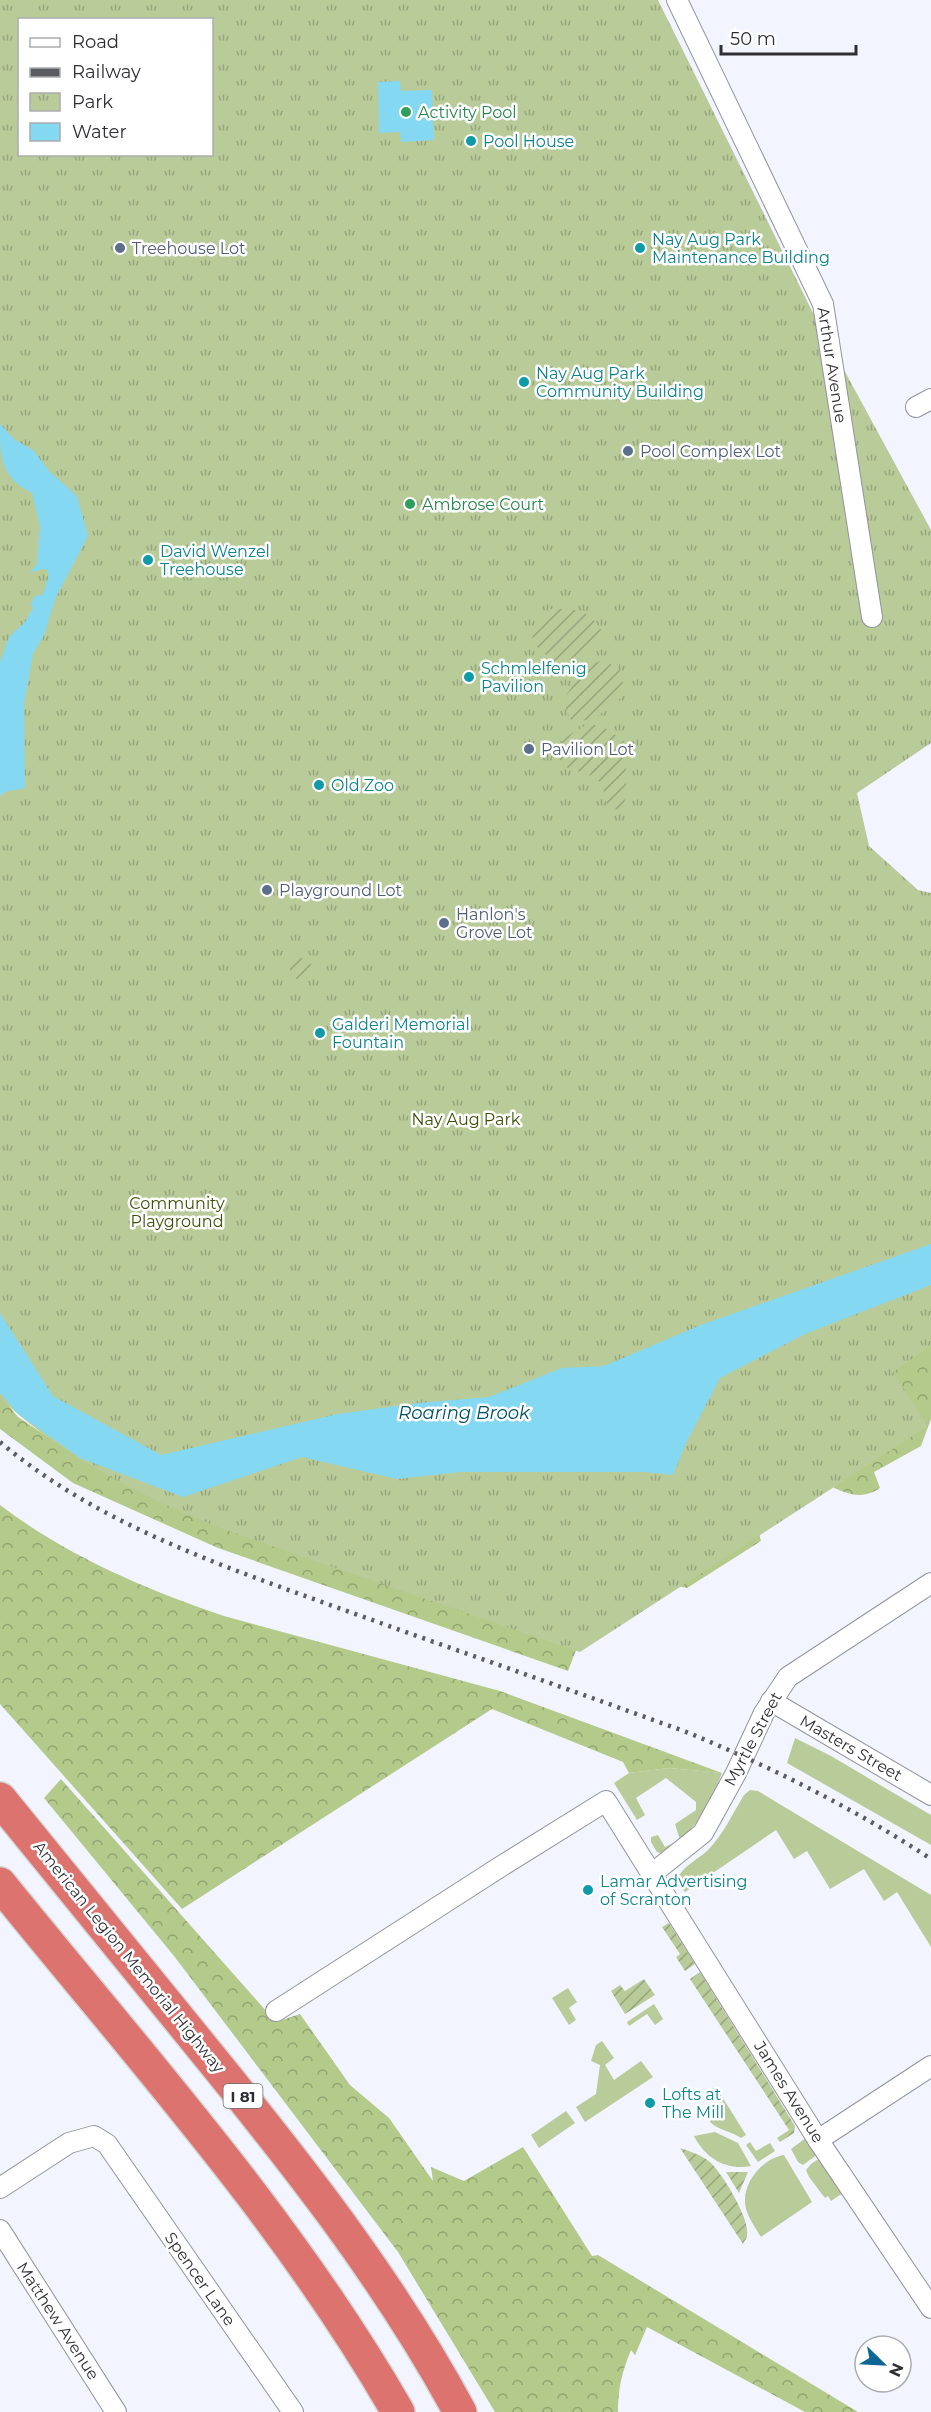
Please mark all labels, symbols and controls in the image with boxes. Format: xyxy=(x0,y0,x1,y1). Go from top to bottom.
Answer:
legend xyxy=(18,18,213,156)
scale bar xyxy=(721,18,856,56)
text: 50 m xyxy=(730,28,776,50)
text: Road xyxy=(72,31,119,53)
text: Railway xyxy=(72,61,141,83)
text: Park xyxy=(72,91,113,113)
place label: Activity Pool xyxy=(418,103,517,122)
marker: Activity Pool xyxy=(399,105,413,119)
text: Water xyxy=(72,121,127,143)
place label: Pool House xyxy=(483,132,574,151)
marker: Pool House xyxy=(464,134,478,148)
place label: Nay Aug Park Maintenance Building xyxy=(652,230,830,267)
place label: Treehouse Lot xyxy=(132,239,246,258)
marker: Treehouse Lot xyxy=(113,241,127,255)
marker: Nay Aug Park Maintenance Building xyxy=(633,241,647,255)
street label: Arthur Avenue xyxy=(813,306,851,424)
place label: Nay Aug Park Community Building xyxy=(536,364,704,401)
marker: Nay Aug Park Community Building xyxy=(517,375,531,389)
place label: Pool Complex Lot xyxy=(640,442,781,461)
marker: Pool Complex Lot xyxy=(621,444,635,458)
place label: Ambrose Court xyxy=(422,495,545,514)
marker: Ambrose Court xyxy=(403,497,417,511)
place label: David Wenzel Treehouse xyxy=(160,542,270,579)
marker: David Wenzel Treehouse xyxy=(141,553,155,567)
place label: Schmlelfenig Pavilion xyxy=(481,659,587,696)
marker: Schmlelfenig Pavilion xyxy=(462,670,476,684)
place label: Pavilion Lot xyxy=(541,740,634,759)
marker: Pavilion Lot xyxy=(522,742,536,756)
place label: Old Zoo xyxy=(331,776,394,795)
marker: Old Zoo xyxy=(312,778,326,792)
place label: Playground Lot xyxy=(279,881,402,900)
marker: Playground Lot xyxy=(260,883,274,897)
place label: Hanlon's Grove Lot xyxy=(456,905,533,942)
marker: Hanlon's Grove Lot xyxy=(437,916,451,930)
place label: Galderi Memorial Fountain xyxy=(332,1015,470,1052)
marker: Galderi Memorial Fountain xyxy=(313,1026,327,1040)
park label: Nay Aug Park xyxy=(412,1110,521,1129)
park label: Community Playground xyxy=(129,1194,225,1231)
water label: Roaring Brook xyxy=(398,1402,531,1424)
street label: Myrtle Street xyxy=(720,1688,786,1789)
street label: Masters Street xyxy=(796,1711,906,1785)
street label: American Legion Memorial Highway xyxy=(30,1837,229,2077)
place label: Lamar Advertising of Scranton xyxy=(600,1872,748,1909)
marker: Lamar Advertising of Scranton xyxy=(581,1883,595,1897)
street label: James Avenue xyxy=(750,2037,828,2146)
road number: I 81 xyxy=(224,2084,262,2108)
place label: Lofts at The Mill xyxy=(662,2085,724,2122)
marker: Lofts at The Mill xyxy=(643,2096,657,2110)
street label: Spencer Lane xyxy=(161,2229,239,2329)
street label: Matthew Avenue xyxy=(13,2259,103,2383)
north arrow xyxy=(853,2334,913,2394)
text: N xyxy=(885,2360,908,2380)

